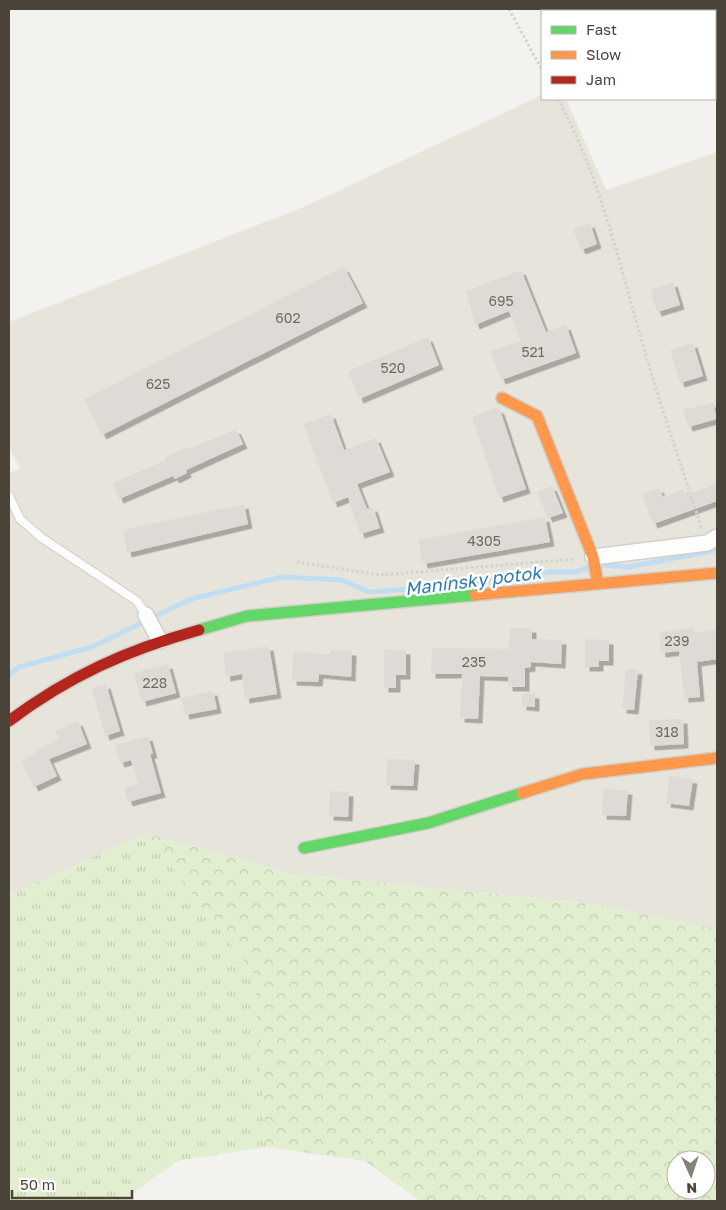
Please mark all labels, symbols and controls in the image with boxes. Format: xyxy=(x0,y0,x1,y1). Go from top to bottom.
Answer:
legend xyxy=(541,10,716,100)
text: Fast xyxy=(586,20,617,38)
text: Slow xyxy=(586,45,621,63)
text: Jam xyxy=(586,70,616,88)
house number: 695 xyxy=(488,292,514,309)
house number: 602 xyxy=(275,309,301,326)
house number: 521 xyxy=(521,343,545,360)
house number: 520 xyxy=(381,359,405,376)
house number: 625 xyxy=(146,375,170,392)
house number: 4305 xyxy=(467,532,501,549)
water label: Manínsky potok xyxy=(403,561,544,599)
house number: 239 xyxy=(665,632,689,649)
house number: 235 xyxy=(462,653,486,670)
house number: 228 xyxy=(143,674,167,691)
house number: 318 xyxy=(655,723,679,740)
north arrow xyxy=(666,1150,716,1200)
scale bar xyxy=(12,1168,132,1200)
text: 50 m xyxy=(20,1175,55,1193)
text: N xyxy=(686,1180,697,1197)

